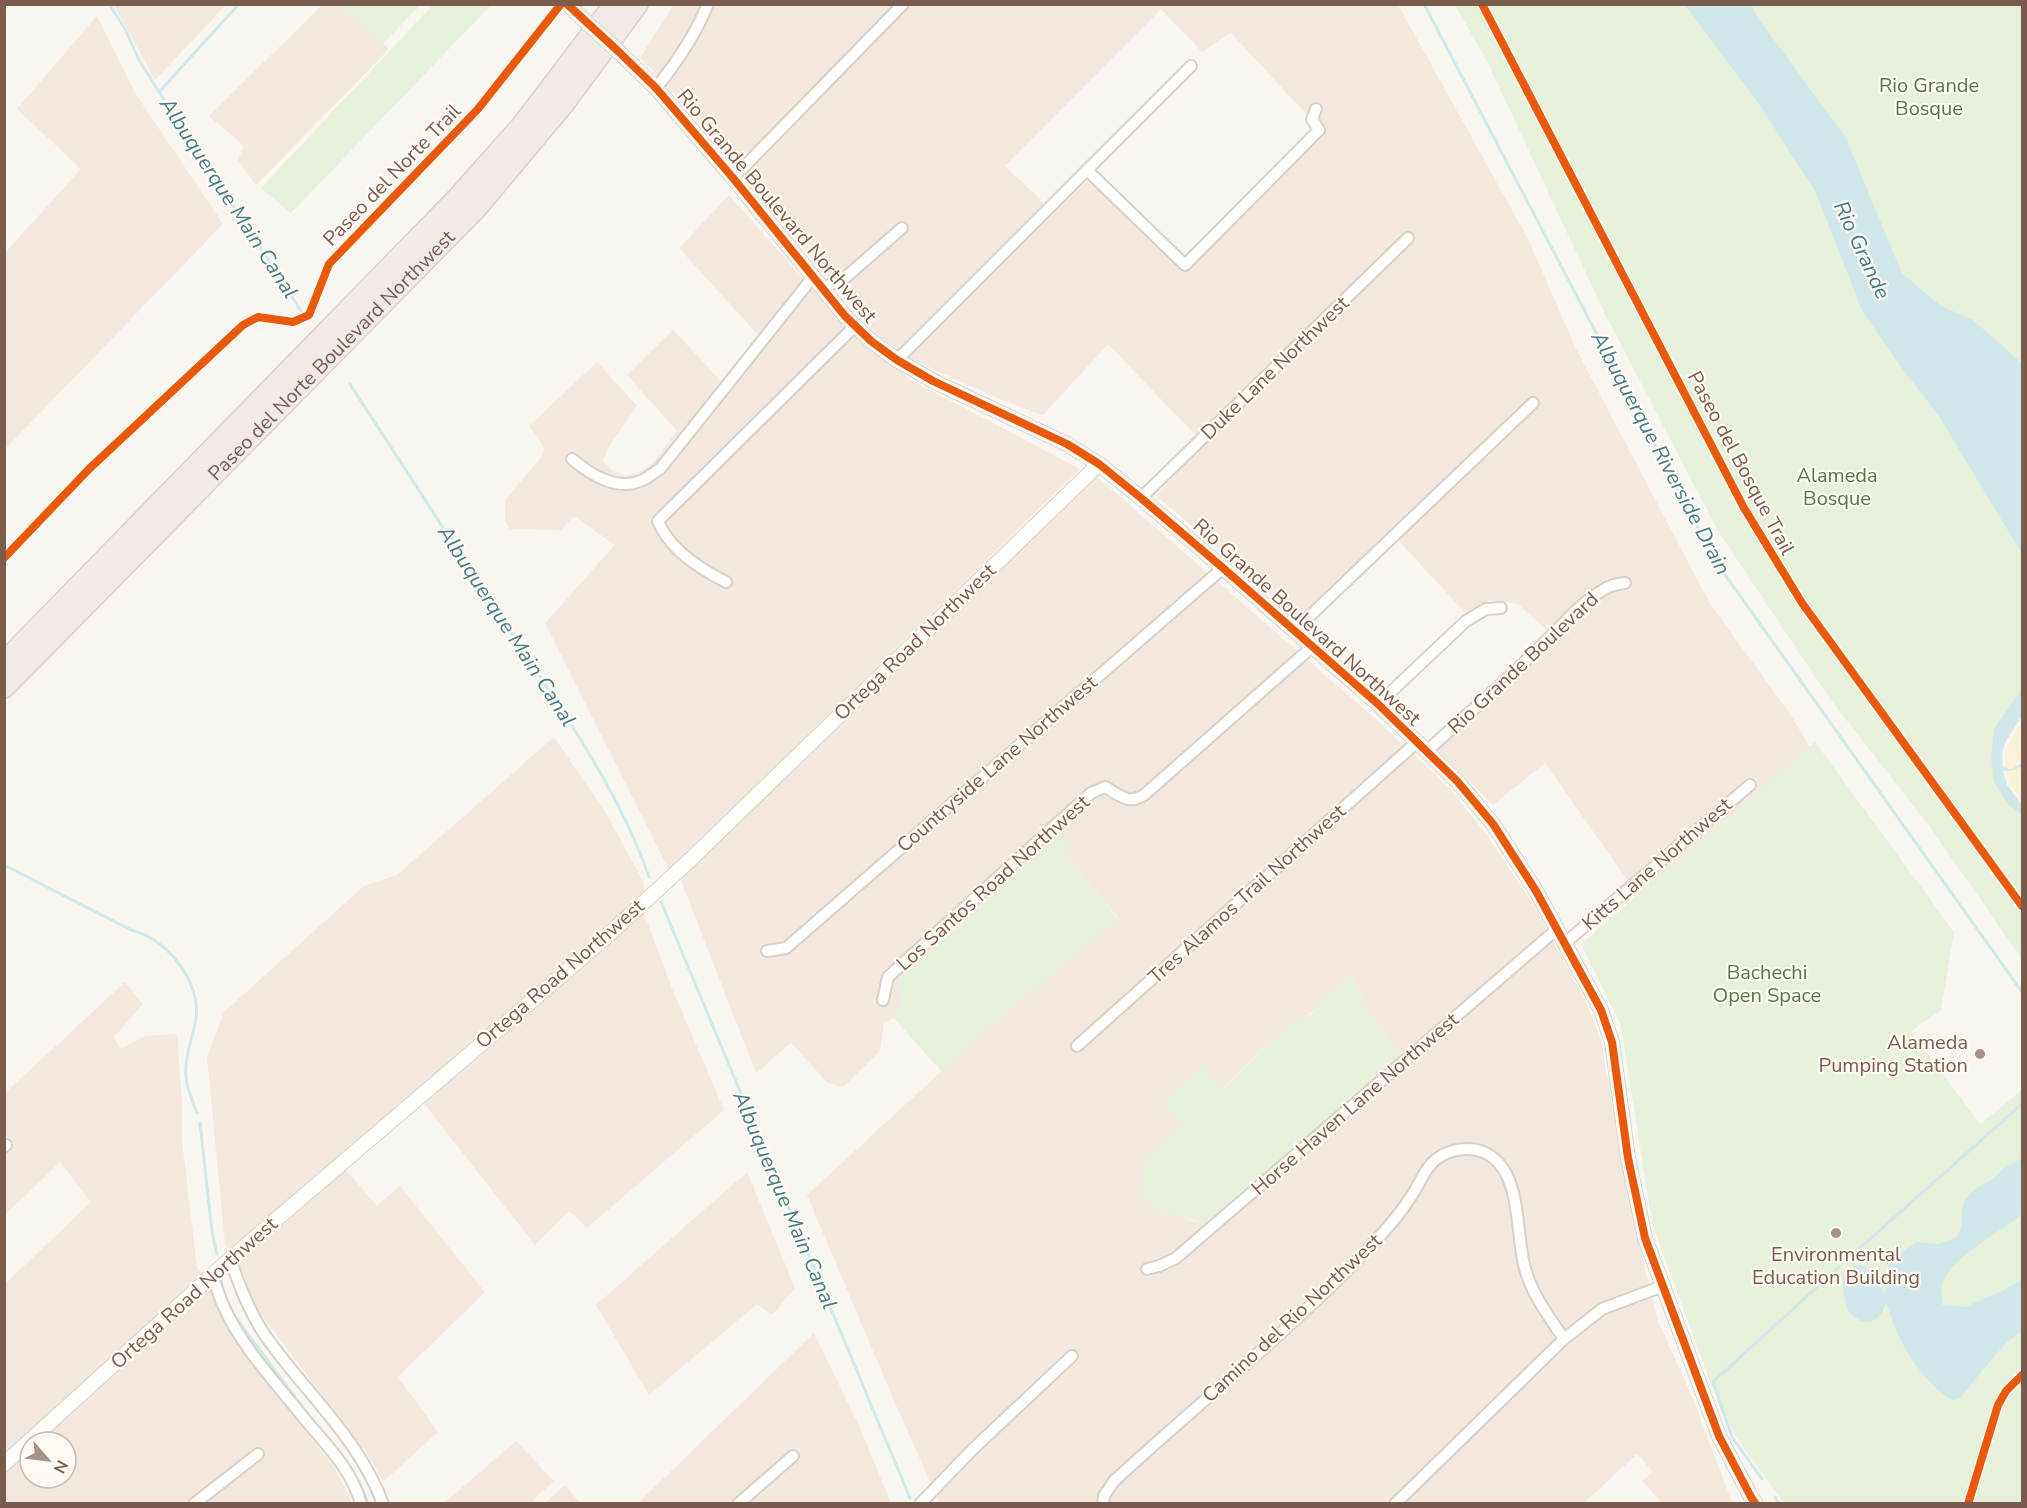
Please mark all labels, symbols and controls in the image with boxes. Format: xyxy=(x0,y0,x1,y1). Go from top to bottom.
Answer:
park label: Rio Grande Bosque xyxy=(1879,72,1979,122)
street label: Rio Grande Boulevard Northwest xyxy=(671,83,884,329)
water label: Albuquerque Main Canal xyxy=(153,91,305,304)
street label: Paseo del Norte Trail xyxy=(317,98,467,252)
water label: Rio Grande xyxy=(1827,196,1897,304)
street label: Paseo del Norte Boulevard Northwest xyxy=(202,223,461,486)
street label: Duke Lane Northwest xyxy=(1195,290,1356,446)
water label: Albuquerque Riverside Drain xyxy=(1584,326,1737,579)
street label: Paseo del Bosque Trail xyxy=(1681,366,1801,560)
park label: Alameda Bosque xyxy=(1796,462,1878,512)
street label: Rio Grande Boulevard Northwest xyxy=(1187,512,1427,732)
water label: Albuquerque Main Canal xyxy=(431,519,583,732)
street label: Ortega Road Northwest xyxy=(828,557,1003,727)
street label: Rio Grande Boulevard xyxy=(1442,586,1604,740)
street label: Countryside Lane Northwest xyxy=(891,669,1104,859)
street label: Los Santos Road Northwest xyxy=(891,788,1096,977)
street label: Kitts Lane Northwest xyxy=(1576,791,1738,936)
street label: Tres Alamos Trail Northwest xyxy=(1143,797,1352,990)
street label: Ortega Road Northwest xyxy=(470,892,651,1055)
park label: Bachechi Open Space xyxy=(1713,959,1821,1009)
street label: Horse Haven Lane Northwest xyxy=(1246,1006,1465,1201)
place label: Alameda Pumping Station xyxy=(1819,1029,1968,1079)
marker: Alameda Pumping Station xyxy=(1973,1047,1987,1061)
water label: Albuquerque Main Canal xyxy=(726,1086,844,1313)
street label: Ortega Road Northwest xyxy=(105,1210,284,1375)
marker: Environmental Education Building xyxy=(1829,1226,1843,1240)
street label: Camino del Rio Northwest xyxy=(1196,1227,1388,1409)
place label: Environmental Education Building xyxy=(1752,1241,1920,1291)
north arrow xyxy=(18,1430,78,1490)
text: N xyxy=(48,1456,73,1477)

